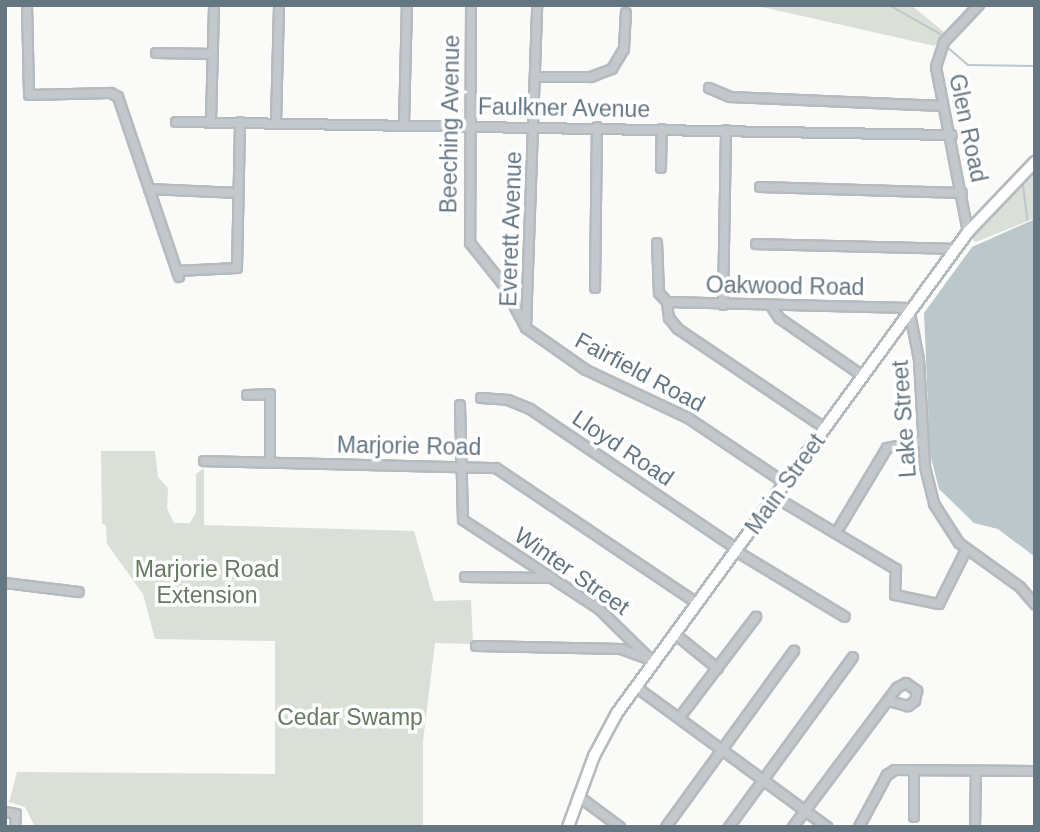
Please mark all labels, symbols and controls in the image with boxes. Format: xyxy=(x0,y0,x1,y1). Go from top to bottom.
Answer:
street label: Beeching Avenue xyxy=(435,34,465,214)
street label: Glen Road xyxy=(943,71,993,185)
street label: Faulkner Avenue xyxy=(477,93,651,123)
street label: Everett Avenue xyxy=(494,150,528,308)
street label: Oakwood Road xyxy=(706,271,864,301)
street label: Fairfield Road xyxy=(570,326,710,418)
street label: Lake Street xyxy=(886,359,922,479)
street label: Lloyd Road xyxy=(567,404,679,492)
street label: Main Street xyxy=(739,428,831,540)
street label: Marjorie Road xyxy=(337,431,481,461)
street label: Winter Street xyxy=(509,521,635,621)
park label: Marjorie Road Extension xyxy=(135,555,279,609)
park label: Cedar Swamp xyxy=(277,703,423,731)

